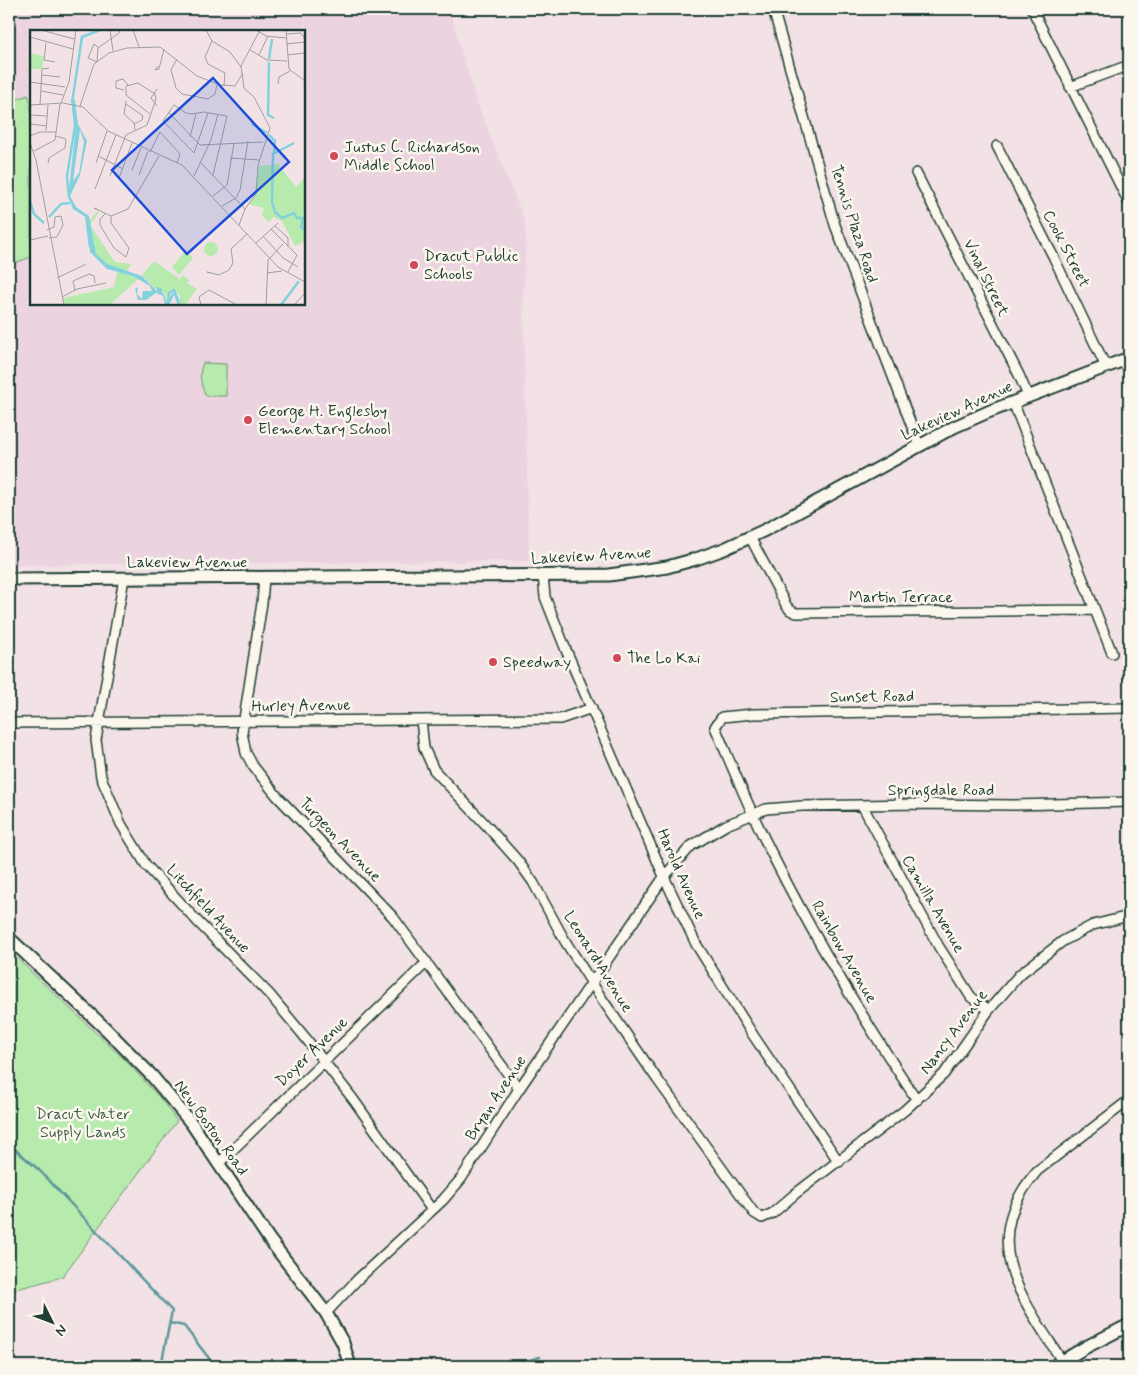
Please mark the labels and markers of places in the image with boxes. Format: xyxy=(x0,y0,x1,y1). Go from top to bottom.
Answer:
place label: Justus C. Richardson Middle School xyxy=(344,137,480,176)
marker: Justus C. Richardson Middle School xyxy=(328,150,340,162)
place label: Dracut Public Schools xyxy=(424,246,519,285)
marker: Dracut Public Schools xyxy=(408,259,420,271)
place label: George H. Englesby Elementary School xyxy=(258,401,391,440)
marker: George H. Englesby Elementary School xyxy=(242,414,254,426)
place label: The Lo Kai xyxy=(627,648,701,669)
place label: Speedway xyxy=(503,652,571,673)
marker: The Lo Kai xyxy=(611,652,623,664)
marker: Speedway xyxy=(487,656,499,668)

